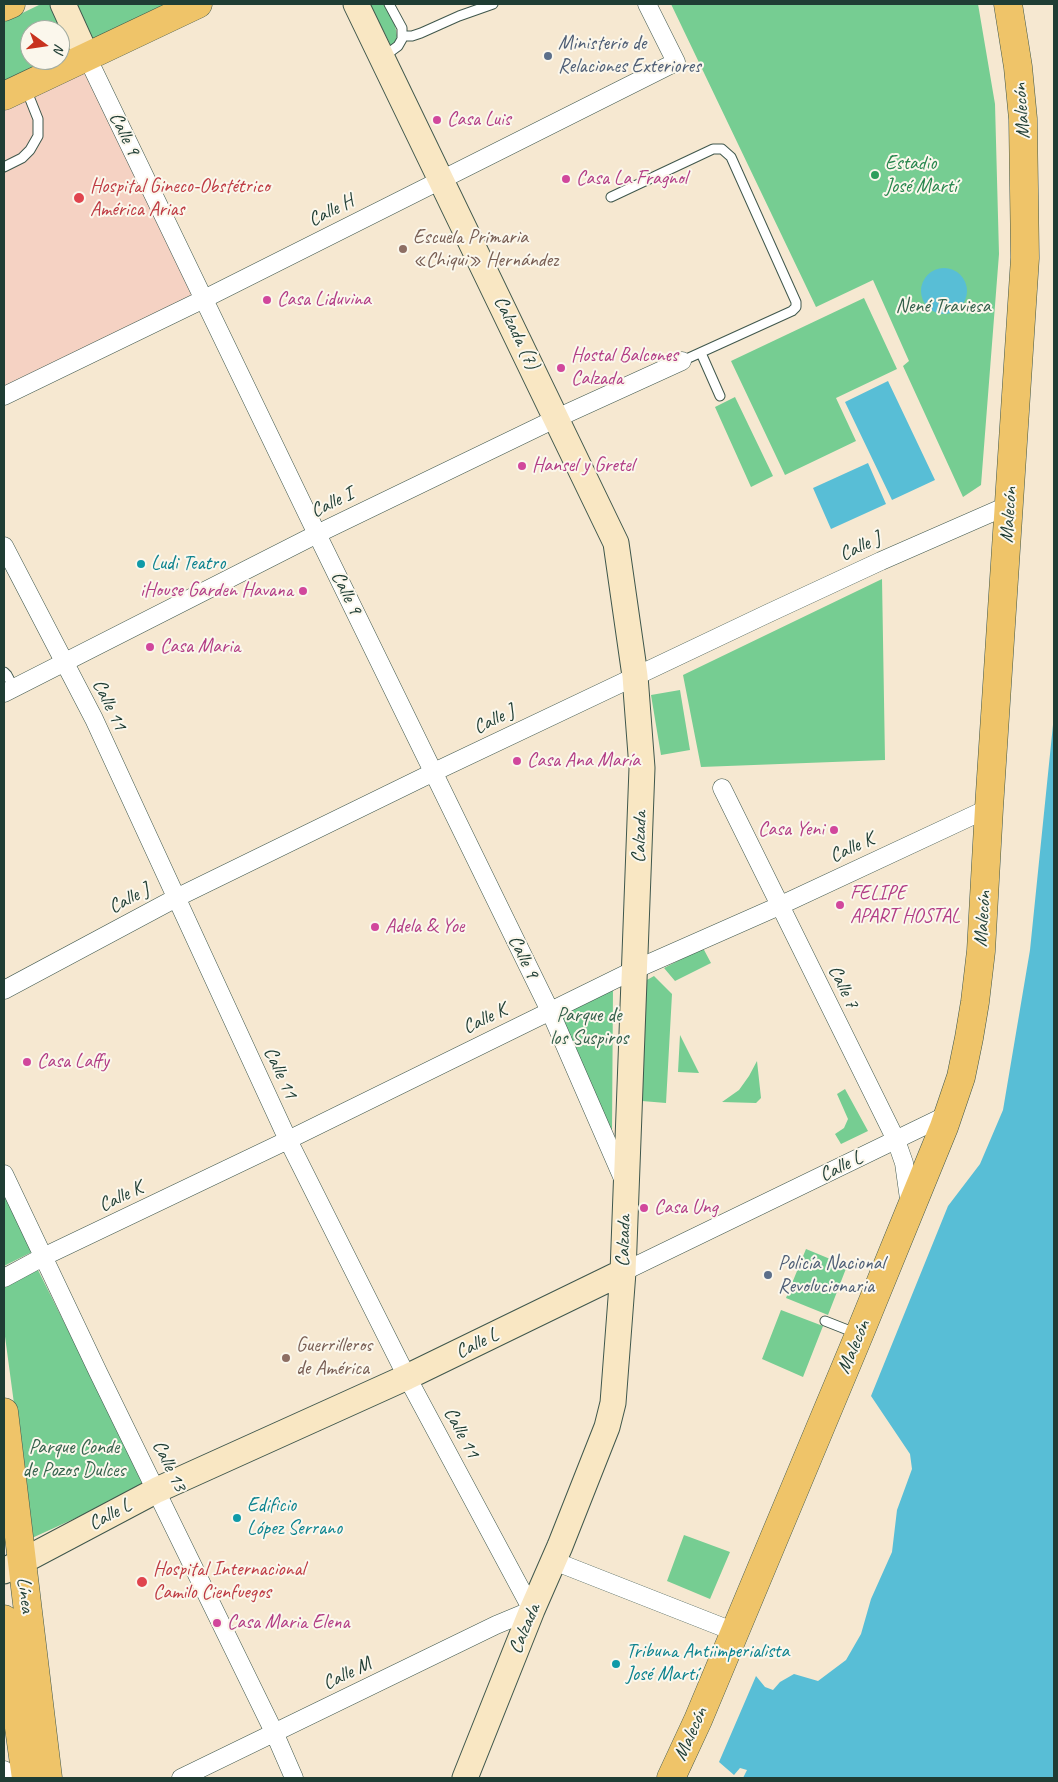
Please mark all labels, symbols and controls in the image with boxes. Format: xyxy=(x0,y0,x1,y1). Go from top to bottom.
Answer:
north arrow xyxy=(20,20,70,70)
place label: Ministerio de Relaciones Exteriores xyxy=(558,32,701,79)
text: N xyxy=(50,42,68,55)
marker: Ministerio de Relaciones Exteriores xyxy=(542,50,554,62)
street label: Malecón xyxy=(1008,82,1036,140)
street label: Calle 9 xyxy=(103,108,145,160)
place label: Casa Luis xyxy=(447,108,511,132)
marker: Casa Luis xyxy=(431,114,443,126)
place label: Estadio José Martí xyxy=(885,152,957,199)
place label: Casa La Fragnol xyxy=(576,167,687,191)
marker: Estadio José Martí xyxy=(869,169,881,181)
marker: Casa La Fragnol xyxy=(560,173,572,185)
place label: Hospital Gineco-Obstétrico América Arias xyxy=(90,175,270,222)
street label: Calle H xyxy=(304,190,358,232)
marker: Hospital Gineco-Obstétrico América Arias xyxy=(72,191,86,205)
place label: Escuela Primaria «Chiqui» Hernández xyxy=(413,226,558,273)
marker: Escuela Primaria «Chiqui» Hernández xyxy=(397,243,409,255)
place label: Casa Liduvina xyxy=(277,288,371,312)
street label: Calzada (7) xyxy=(488,292,544,374)
marker: Casa Liduvina xyxy=(261,294,273,306)
park label: Nené Traviesa xyxy=(896,295,990,319)
place label: Hostal Balcones Calzada xyxy=(571,344,678,391)
marker: Hostal Balcones Calzada xyxy=(555,362,567,374)
place label: Hansel y Gretel xyxy=(532,454,634,478)
marker: Hansel y Gretel xyxy=(516,460,528,472)
street label: Calle I xyxy=(307,483,357,523)
street label: Malecón xyxy=(995,486,1023,544)
street label: Calle J xyxy=(836,527,884,567)
place label: Ludi Teatro xyxy=(151,552,225,576)
marker: Ludi Teatro xyxy=(135,558,147,570)
street label: Calle 9 xyxy=(325,567,367,619)
place label: iHouse Garden Havana xyxy=(140,579,293,603)
marker: iHouse Garden Havana xyxy=(297,585,309,597)
place label: Casa Maria xyxy=(160,635,240,659)
marker: Casa Maria xyxy=(144,641,156,653)
street label: Calle 11 xyxy=(86,675,132,735)
street label: Calle J xyxy=(470,700,518,740)
place label: Casa Ana María xyxy=(527,749,640,773)
marker: Casa Ana María xyxy=(511,755,523,767)
street label: Calzada xyxy=(627,811,653,863)
place label: Casa Yeni xyxy=(758,818,824,842)
marker: Casa Yeni xyxy=(828,824,840,836)
street label: Calle K xyxy=(826,827,878,869)
street label: Calle J xyxy=(105,878,153,920)
place label: FELIPE APART HOSTAL xyxy=(850,882,960,929)
street label: Malecón xyxy=(969,890,997,948)
marker: FELIPE APART HOSTAL xyxy=(834,899,846,911)
place label: Adela & Yoe xyxy=(385,915,464,939)
marker: Adela & Yoe xyxy=(369,921,381,933)
street label: Calle 9 xyxy=(502,931,544,983)
street label: Calle 7 xyxy=(822,961,864,1013)
street label: Calle K xyxy=(459,998,511,1040)
park label: Parque de los Suspiros xyxy=(550,1004,628,1051)
street label: Calle 11 xyxy=(258,1043,302,1103)
place label: Casa Laffy xyxy=(37,1050,109,1074)
marker: Casa Laffy xyxy=(21,1056,33,1068)
street label: Calle L xyxy=(816,1146,866,1188)
street label: Calle K xyxy=(95,1176,147,1218)
place label: Casa Ung xyxy=(654,1196,718,1220)
marker: Casa Ung xyxy=(638,1202,650,1214)
street label: Calzada xyxy=(611,1215,637,1267)
place label: Policía Nacional Revolucionaria xyxy=(778,1252,885,1299)
marker: Policía Nacional Revolucionaria xyxy=(762,1269,774,1281)
street label: Malecón xyxy=(832,1316,876,1378)
street label: Calle L xyxy=(452,1323,502,1365)
place label: Guerrilleros de América xyxy=(296,1334,372,1381)
marker: Guerrilleros de América xyxy=(280,1352,292,1364)
street label: Calle 11 xyxy=(438,1403,484,1463)
park label: Parque Conde de Pozos Dulces xyxy=(23,1436,125,1483)
street label: Calle 13 xyxy=(146,1436,192,1496)
street label: Calle L xyxy=(85,1494,135,1536)
place label: Edificio López Serrano xyxy=(247,1494,342,1541)
marker: Edificio López Serrano xyxy=(231,1512,243,1524)
place label: Hospital Internacional Camilo Cienfuegos xyxy=(153,1558,305,1605)
marker: Hospital Internacional Camilo Cienfuegos xyxy=(135,1575,149,1589)
street label: Línea xyxy=(11,1576,39,1614)
street label: Calzada xyxy=(504,1600,546,1658)
place label: Casa Maria Elena xyxy=(227,1611,349,1635)
marker: Casa Maria Elena xyxy=(211,1617,223,1629)
place label: Tribuna Antiimperialista José Martí xyxy=(626,1640,789,1687)
street label: Calle M xyxy=(319,1652,375,1696)
marker: Tribuna Antiimperialista José Martí xyxy=(610,1658,622,1670)
street label: Malecón xyxy=(669,1703,713,1765)

